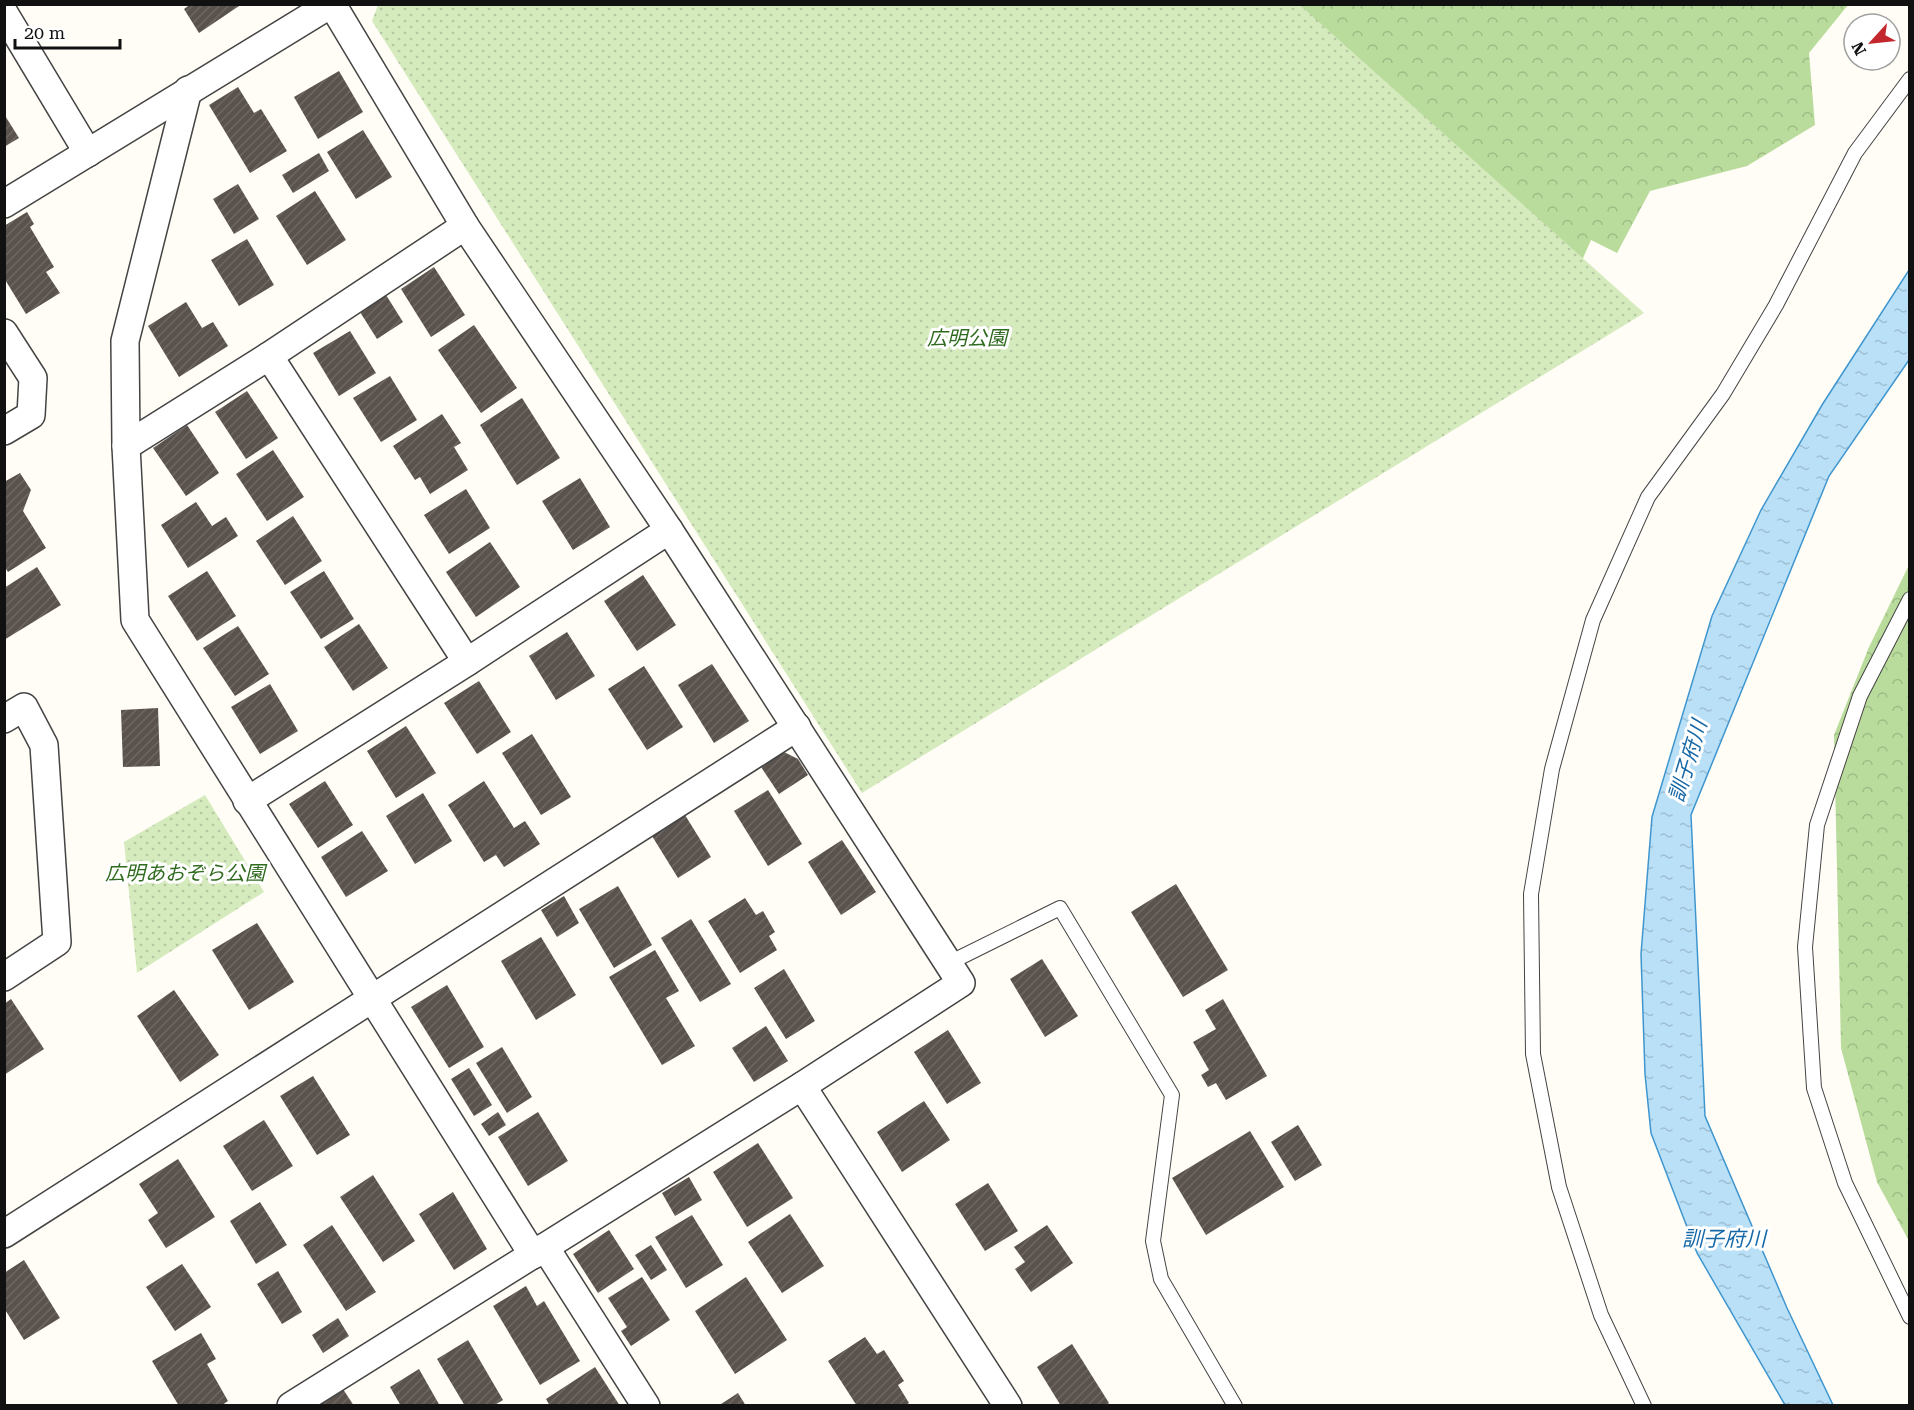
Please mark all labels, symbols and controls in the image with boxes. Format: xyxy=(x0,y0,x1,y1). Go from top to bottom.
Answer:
scale bar xyxy=(15,12,120,50)
north arrow xyxy=(1842,12,1902,72)
text: 20 m xyxy=(24,22,65,43)
text: N xyxy=(1848,39,1870,58)
park label: 広明公園 xyxy=(927,326,1010,350)
water label: 訓子府川 xyxy=(1664,715,1712,805)
park label: 広明あおぞら公園 xyxy=(105,861,268,885)
water label: 訓子府川 xyxy=(1682,1227,1768,1251)

